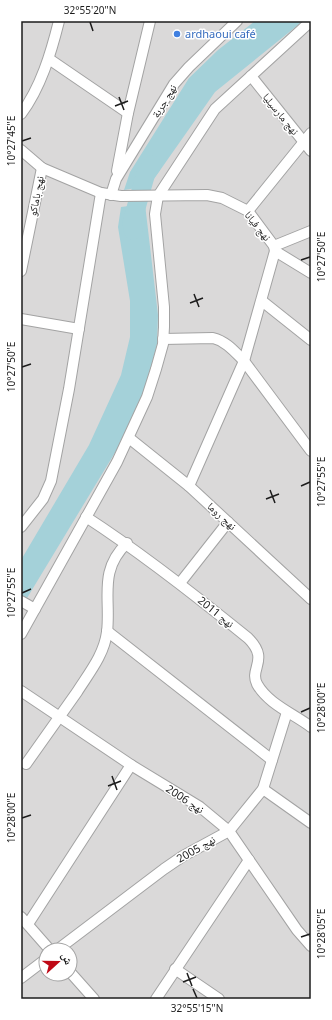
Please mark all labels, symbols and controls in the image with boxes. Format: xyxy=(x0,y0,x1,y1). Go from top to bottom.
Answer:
text: 32°55'20"N xyxy=(64,3,116,17)
place label: ardhaoui café xyxy=(185,26,256,41)
marker: ardhaoui café xyxy=(172,29,182,39)
street label: نهج جربة xyxy=(147,81,180,120)
street label: نهج مارسيليا xyxy=(260,90,303,138)
text: 10°27'45"E xyxy=(4,116,18,166)
street label: نهج باماكو xyxy=(24,174,47,217)
street label: نهج فيانا xyxy=(242,208,275,244)
text: 10°27'50"E xyxy=(314,232,328,282)
text: 10°27'50"E xyxy=(4,342,18,392)
text: 10°27'55"E xyxy=(314,457,328,507)
street label: نهج روما xyxy=(205,498,240,533)
text: 10°27'55"E xyxy=(4,568,18,618)
street label: نهج 2011 xyxy=(195,592,238,631)
text: 10°28'00"E xyxy=(314,683,328,733)
street label: نهج 2006 xyxy=(163,781,207,816)
text: 10°28'00"E xyxy=(4,793,18,843)
street label: نهج 2005 xyxy=(174,831,218,866)
text: 10°28'05"E xyxy=(314,909,328,959)
north arrow xyxy=(38,942,78,982)
text: ش xyxy=(58,950,77,967)
text: 32°55'15"N xyxy=(171,1001,223,1015)

